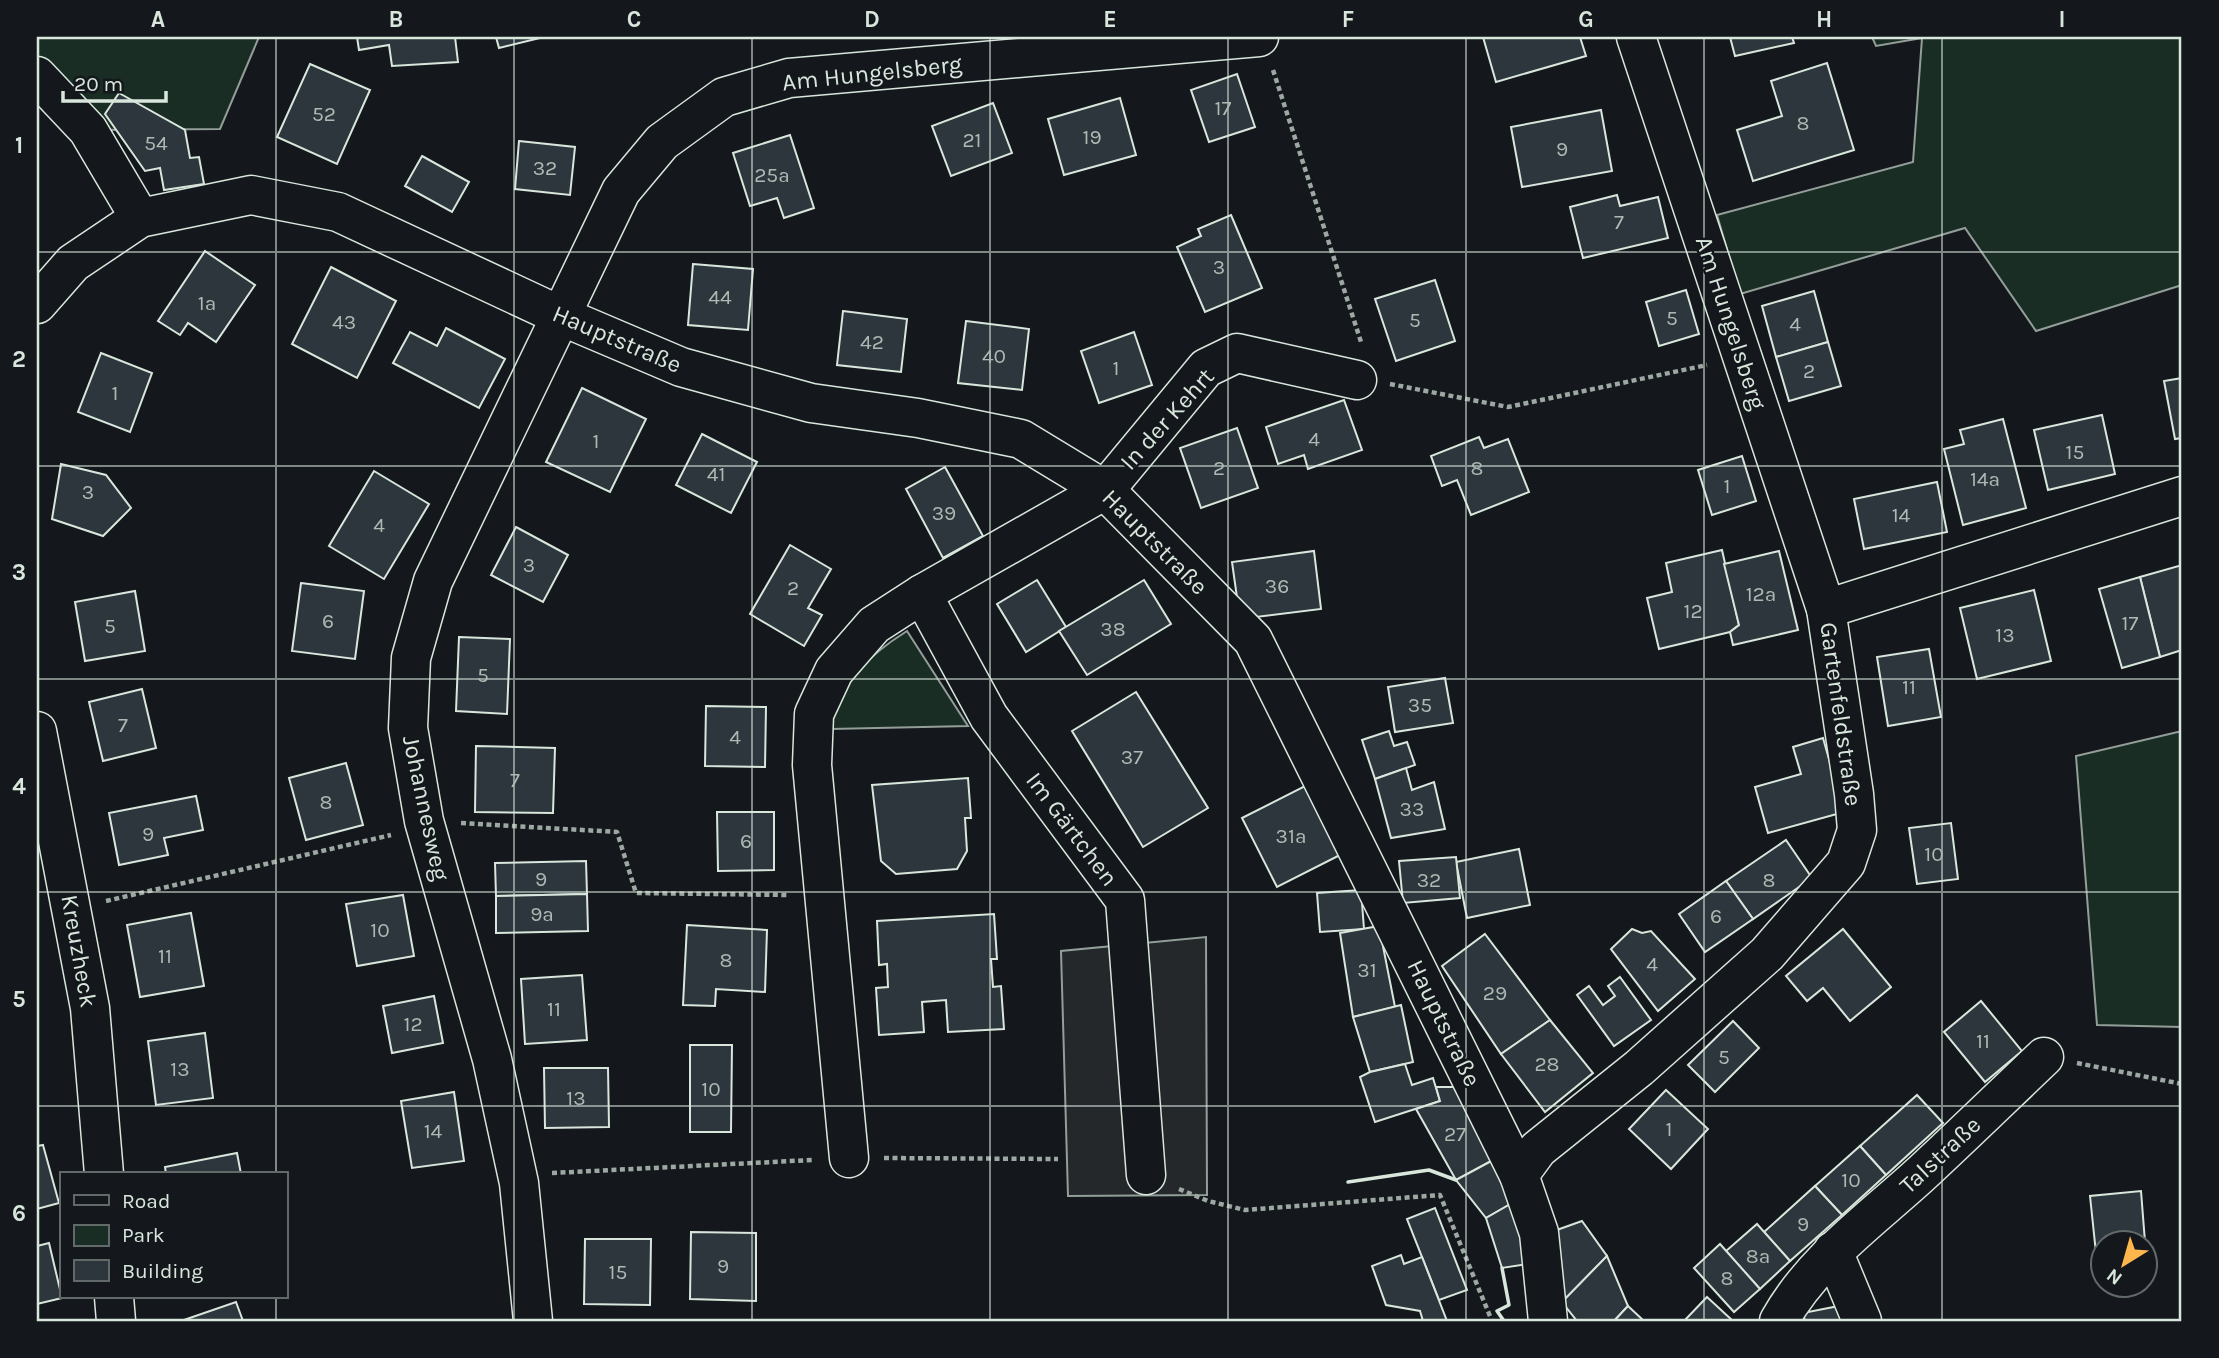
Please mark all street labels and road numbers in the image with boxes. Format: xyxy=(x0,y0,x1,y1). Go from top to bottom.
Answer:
street label: Am Hungelsberg xyxy=(781,50,964,96)
street label: Am Hungelsberg xyxy=(1690,233,1772,414)
street label: Hauptstraße xyxy=(548,299,686,379)
street label: In der Kehrt xyxy=(1114,362,1220,476)
street label: Hauptstraße xyxy=(1097,484,1213,600)
street label: Gartenfeldstraße xyxy=(1814,620,1868,808)
street label: Johannesweg xyxy=(397,733,455,884)
street label: Im Gärtchen xyxy=(1020,767,1124,891)
street label: Kreuzheck xyxy=(55,892,103,1010)
street label: Hauptstraße xyxy=(1401,955,1487,1091)
street label: Talstraße xyxy=(1894,1111,1986,1199)

